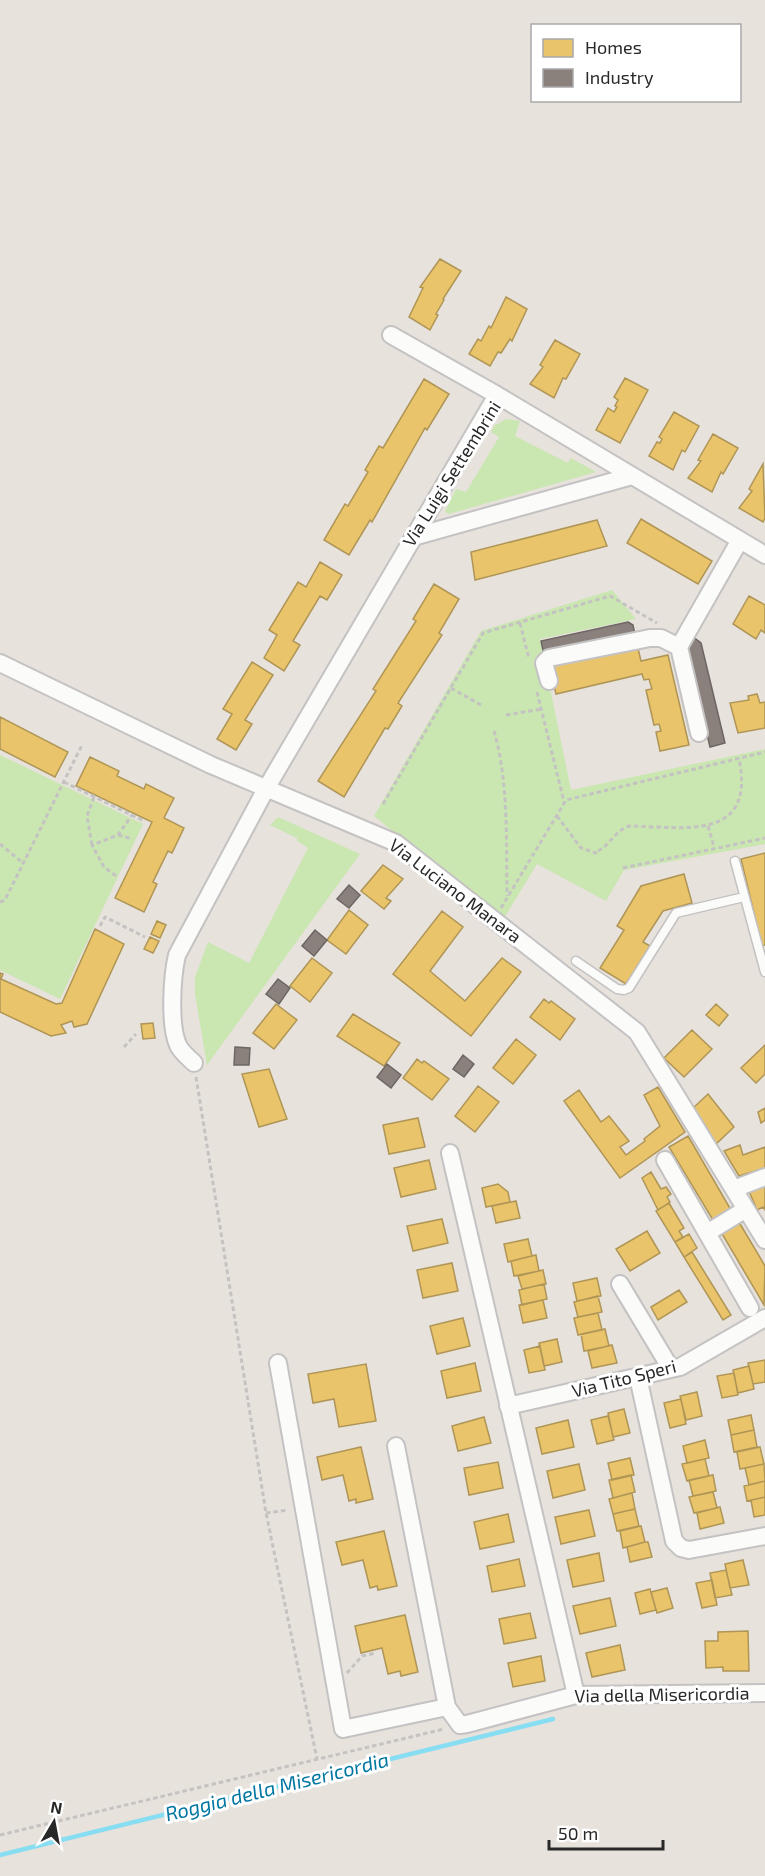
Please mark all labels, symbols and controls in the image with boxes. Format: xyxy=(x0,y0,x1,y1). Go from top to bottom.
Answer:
legend xyxy=(531,24,741,102)
text: Homes xyxy=(585,36,642,58)
text: Industry xyxy=(585,66,654,88)
street label: Via Luigi Settembrini xyxy=(397,397,505,550)
street label: Via Luciano Manara xyxy=(385,833,526,947)
street label: Via Tito Speri xyxy=(569,1354,678,1402)
street label: Via della Misericordia xyxy=(574,1681,750,1707)
water label: Roggia della Misericordia xyxy=(162,1747,391,1825)
north arrow xyxy=(24,1792,84,1852)
text: N xyxy=(49,1796,64,1817)
scale bar xyxy=(549,1813,663,1851)
text: 50 m xyxy=(558,1822,598,1844)

